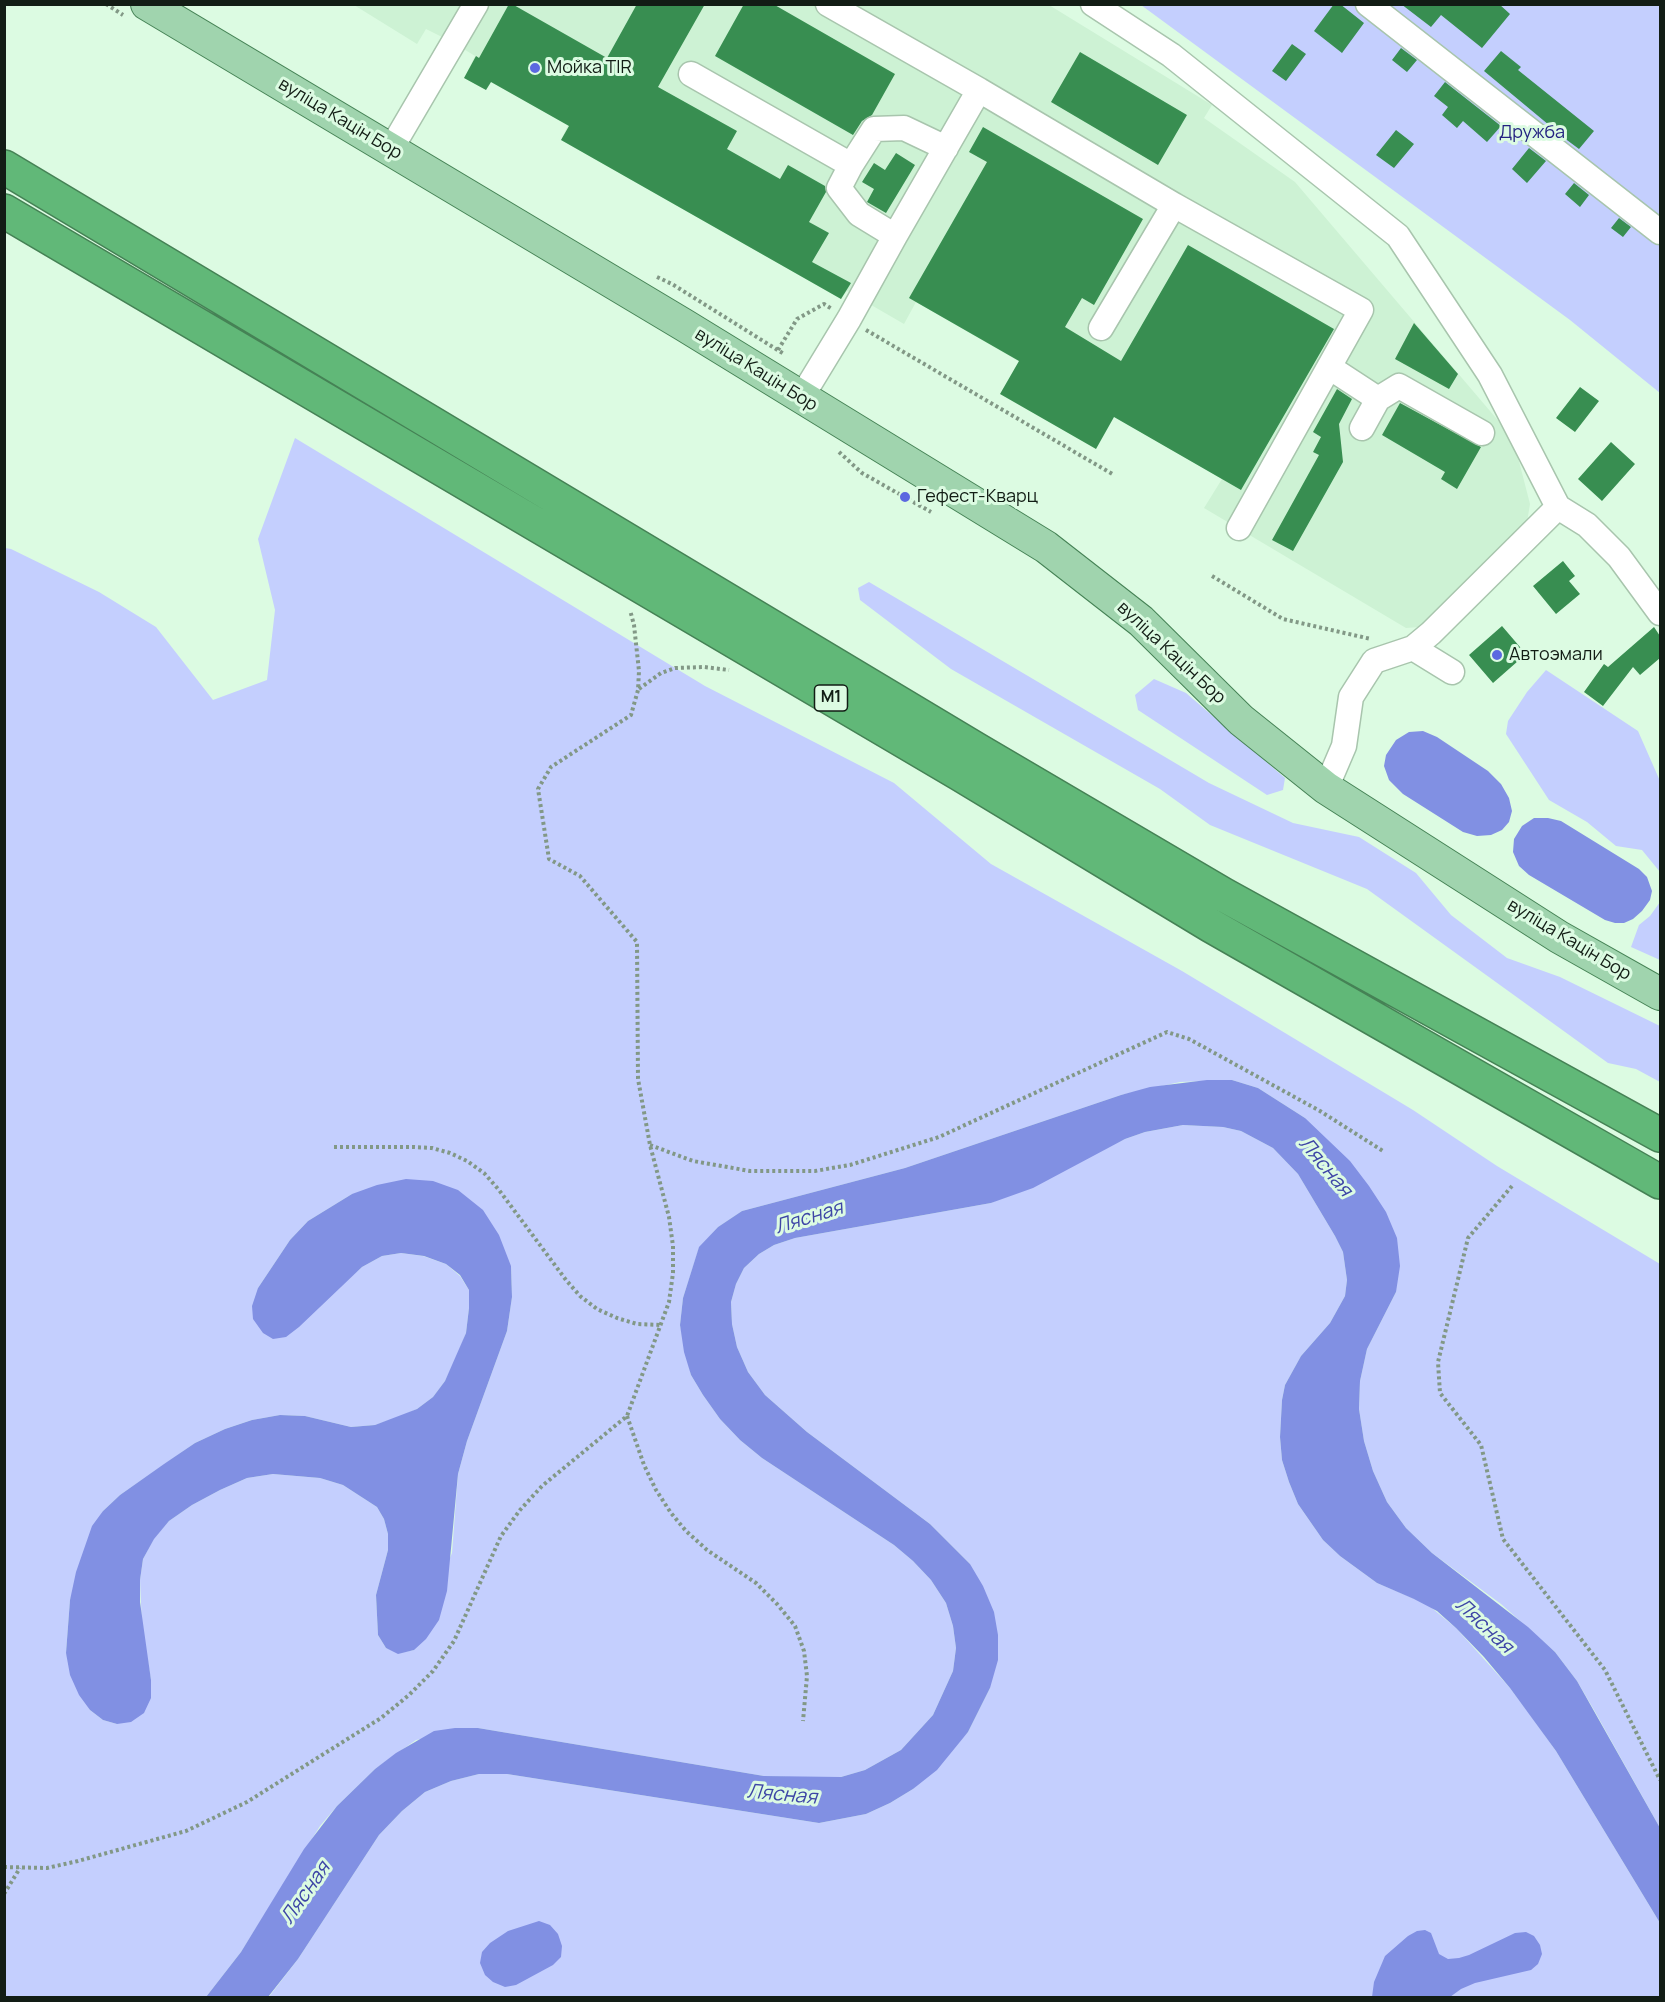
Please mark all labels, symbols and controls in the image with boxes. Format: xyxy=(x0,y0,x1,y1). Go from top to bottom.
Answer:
place label: Мойка TIR xyxy=(547,57,632,79)
marker: Мойка TIR xyxy=(528,61,542,75)
street label: вуліца Кацін Бор xyxy=(274,74,406,164)
park label: Дружба xyxy=(1499,122,1565,144)
street label: вуліца Кацін Бор xyxy=(691,324,821,416)
place label: Гефест-Кварц xyxy=(917,486,1038,508)
marker: Гефест-Кварц xyxy=(898,490,912,504)
street label: вуліца Кацін Бор xyxy=(1112,597,1230,709)
place label: Автоэмали xyxy=(1509,644,1603,666)
marker: Автоэмали xyxy=(1490,648,1504,662)
road number: М1 xyxy=(814,685,848,711)
street label: вуліца Кацін Бор xyxy=(1503,895,1635,985)
water label: Лясная xyxy=(1293,1132,1357,1202)
water label: Лясная xyxy=(772,1196,846,1240)
water label: Лясная xyxy=(1450,1593,1518,1659)
water label: Лясная xyxy=(746,1780,818,1810)
water label: Лясная xyxy=(276,1857,336,1929)

